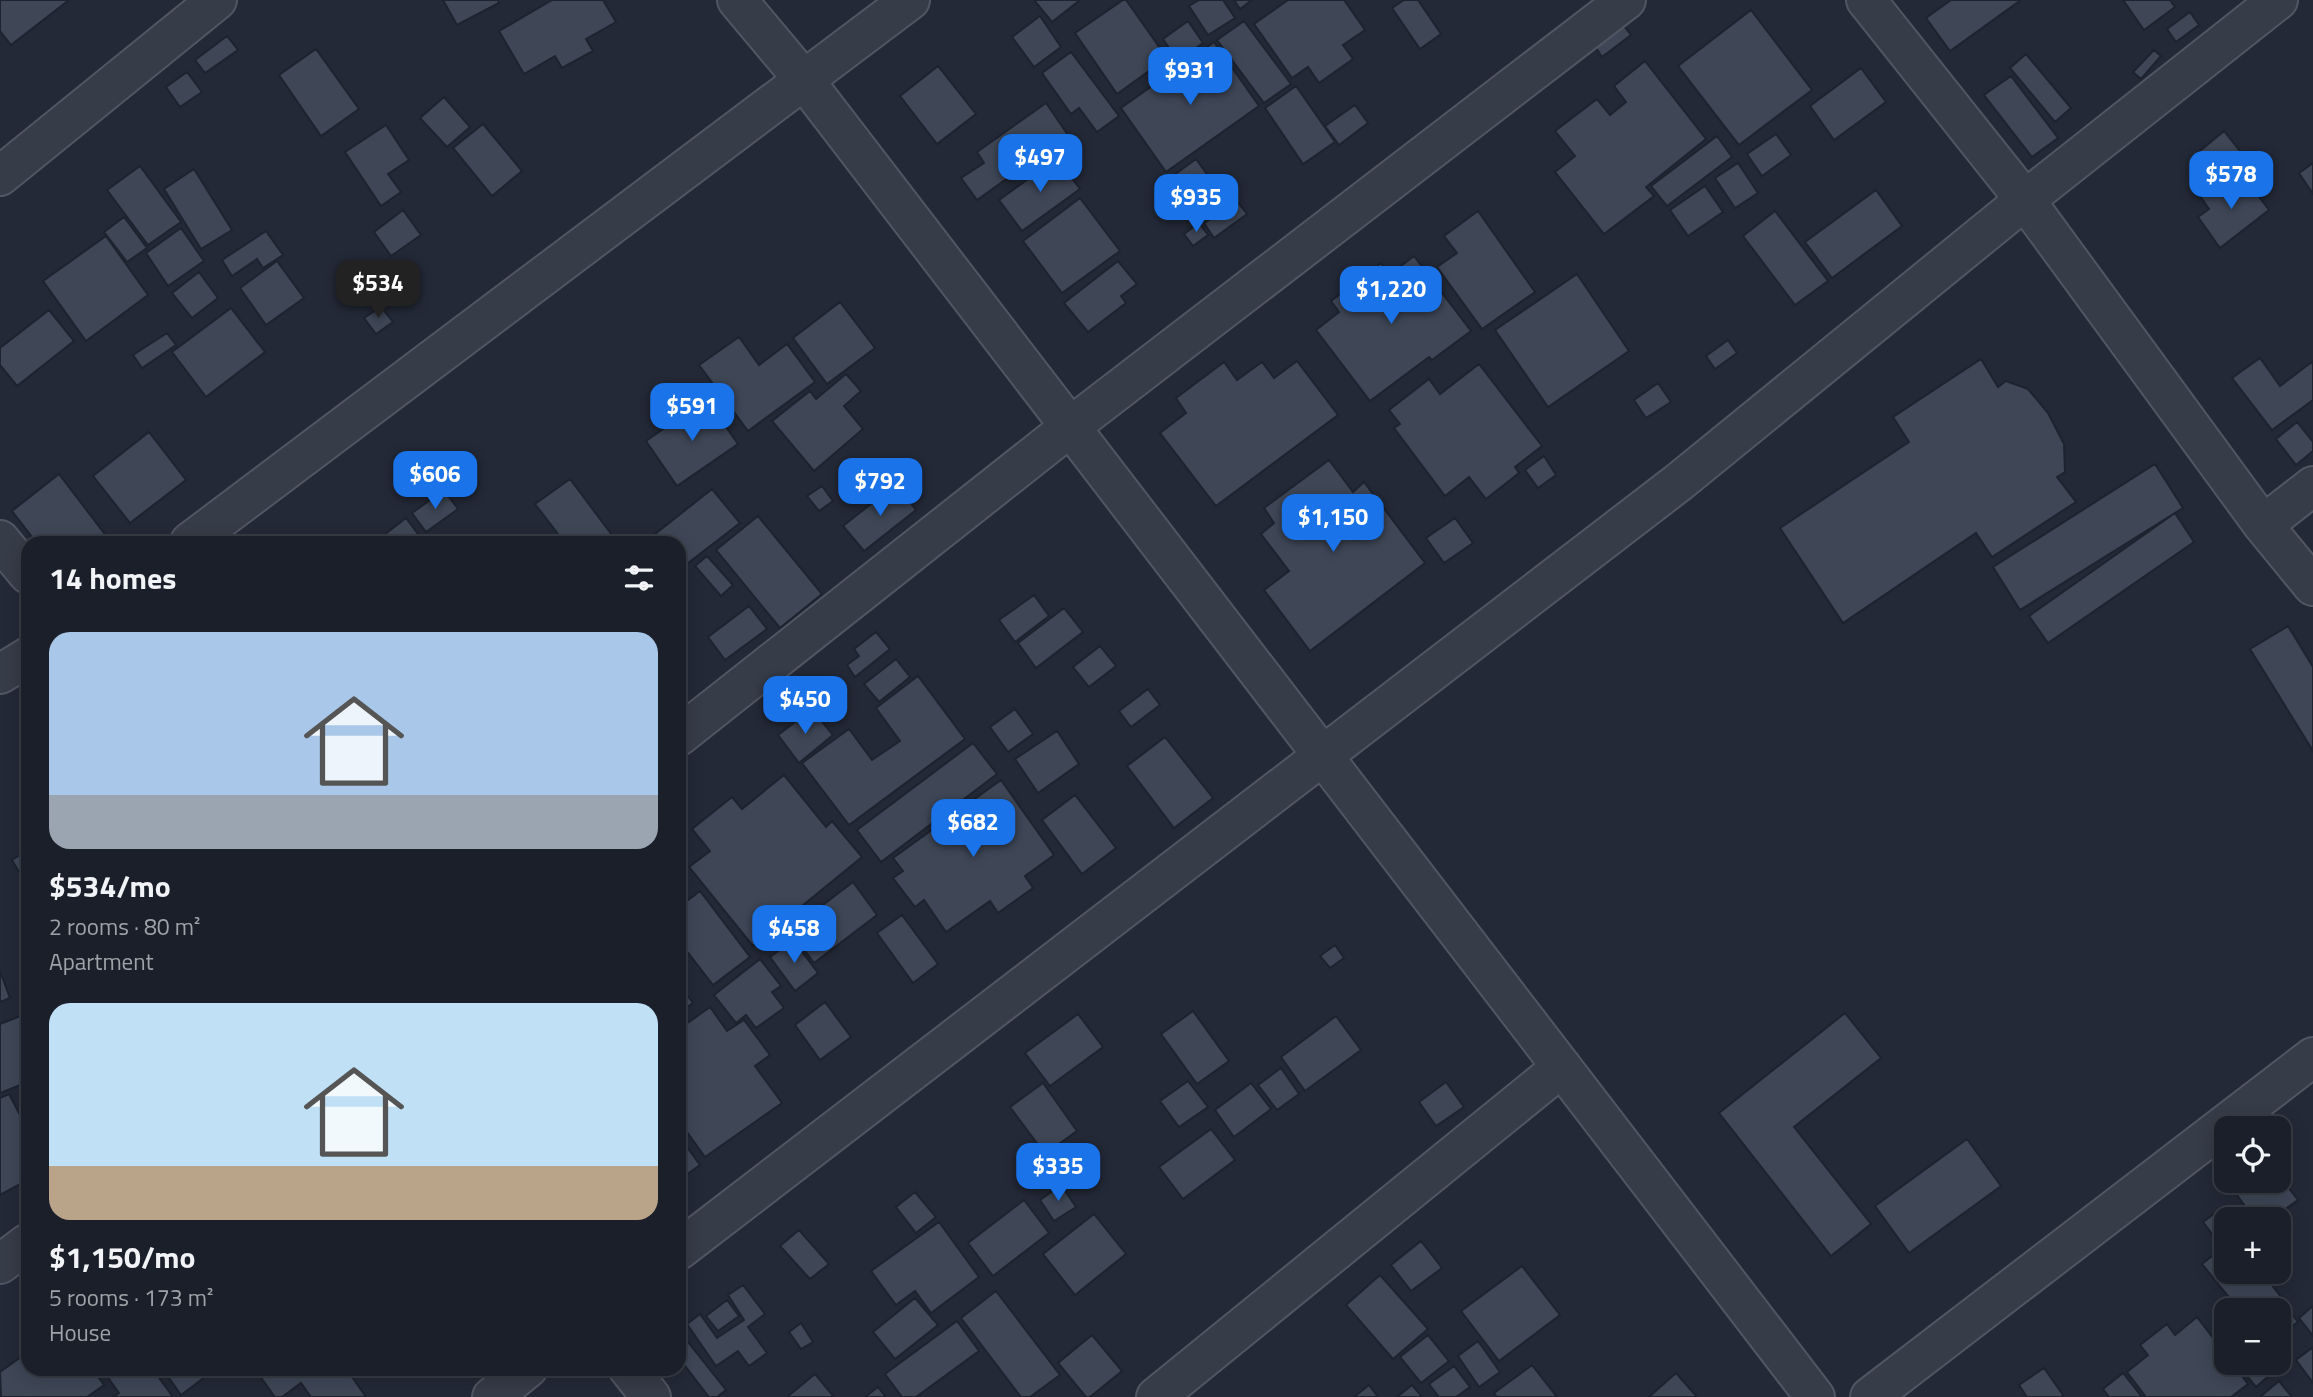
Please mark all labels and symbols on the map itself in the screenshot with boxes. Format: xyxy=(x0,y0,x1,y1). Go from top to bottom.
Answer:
pin: $931 xyxy=(1149,48,1231,107)
pin: $497 xyxy=(999,134,1081,194)
pin: $578 xyxy=(2190,152,2272,211)
pin: $935 xyxy=(1155,174,1237,234)
pin: $534 xyxy=(337,260,419,320)
pin: $1,220 xyxy=(1334,266,1448,326)
pin: $591 xyxy=(651,384,733,443)
pin: $606 xyxy=(394,452,476,511)
pin: $792 xyxy=(839,458,921,518)
pin: $1,150 xyxy=(1276,494,1390,554)
pin: $450 xyxy=(764,676,846,736)
pin: $682 xyxy=(932,800,1014,859)
pin: $458 xyxy=(753,906,835,965)
pin: $335 xyxy=(1017,1144,1099,1203)

